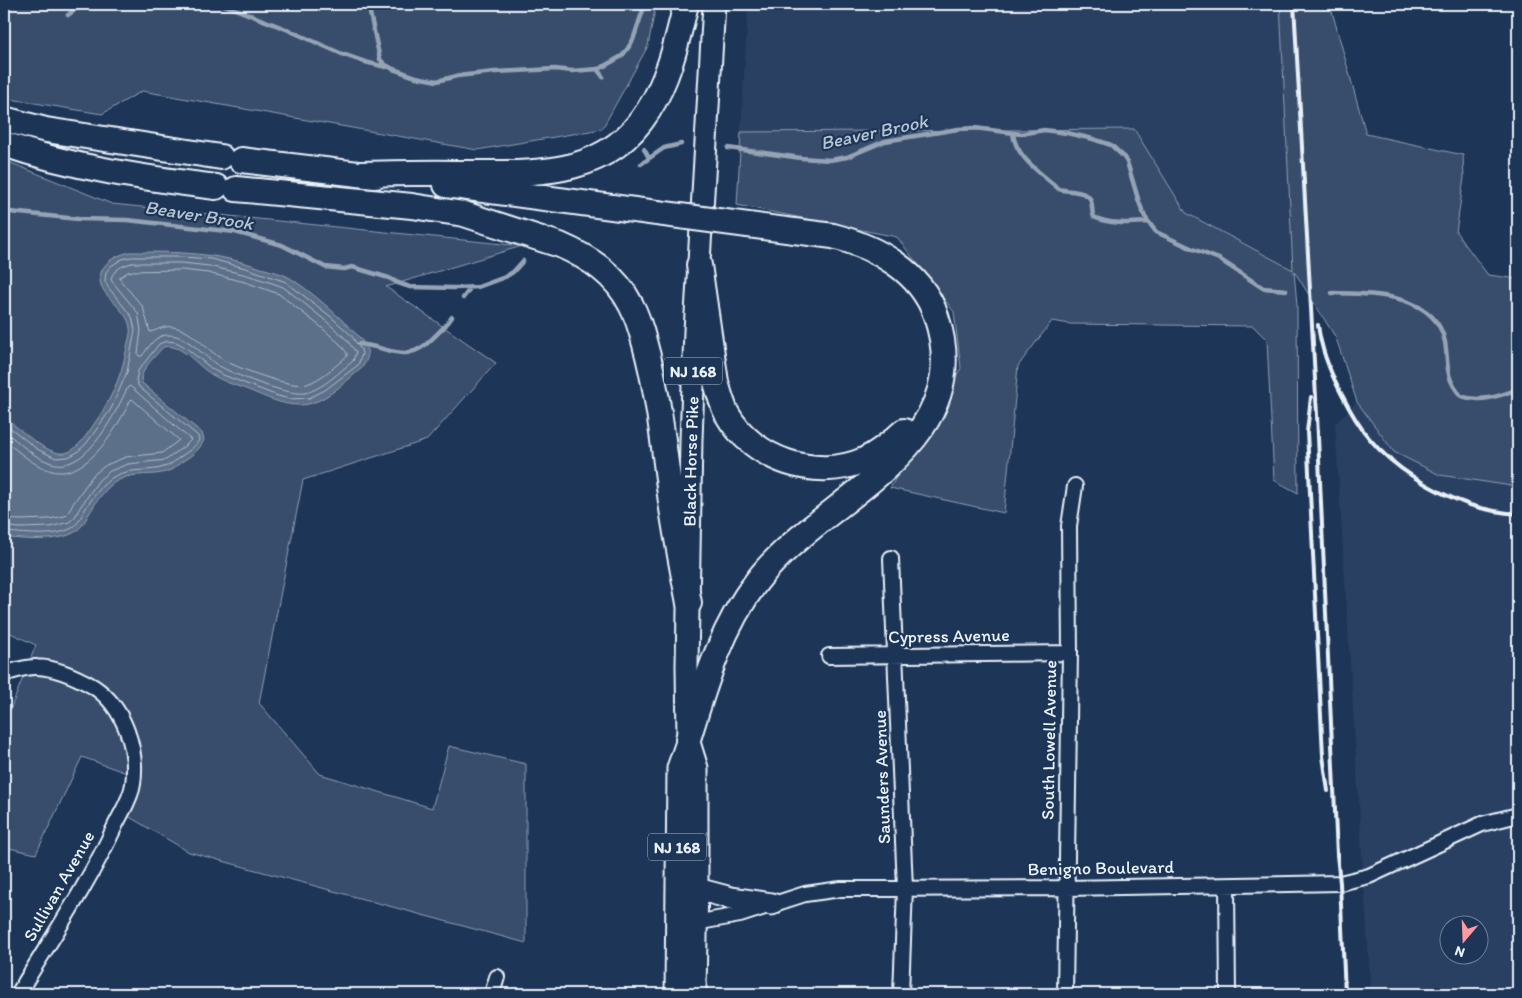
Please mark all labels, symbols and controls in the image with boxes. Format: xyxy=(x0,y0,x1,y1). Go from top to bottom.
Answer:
water label: Beaver Brook xyxy=(818,109,931,155)
water label: Beaver Brook xyxy=(143,195,256,235)
road number: NJ 168 xyxy=(664,358,722,384)
street label: Black Horse Pike xyxy=(678,396,704,527)
street label: Cypress Avenue xyxy=(888,624,1010,648)
street label: South Lowell Avenue xyxy=(1037,660,1061,820)
street label: Saunders Avenue xyxy=(869,710,895,844)
street label: Sullivan Avenue xyxy=(18,827,100,945)
road number: NJ 168 xyxy=(648,834,706,860)
street label: Benigno Boulevard xyxy=(1027,856,1175,880)
north arrow xyxy=(1440,916,1490,966)
text: N xyxy=(1453,942,1467,961)

